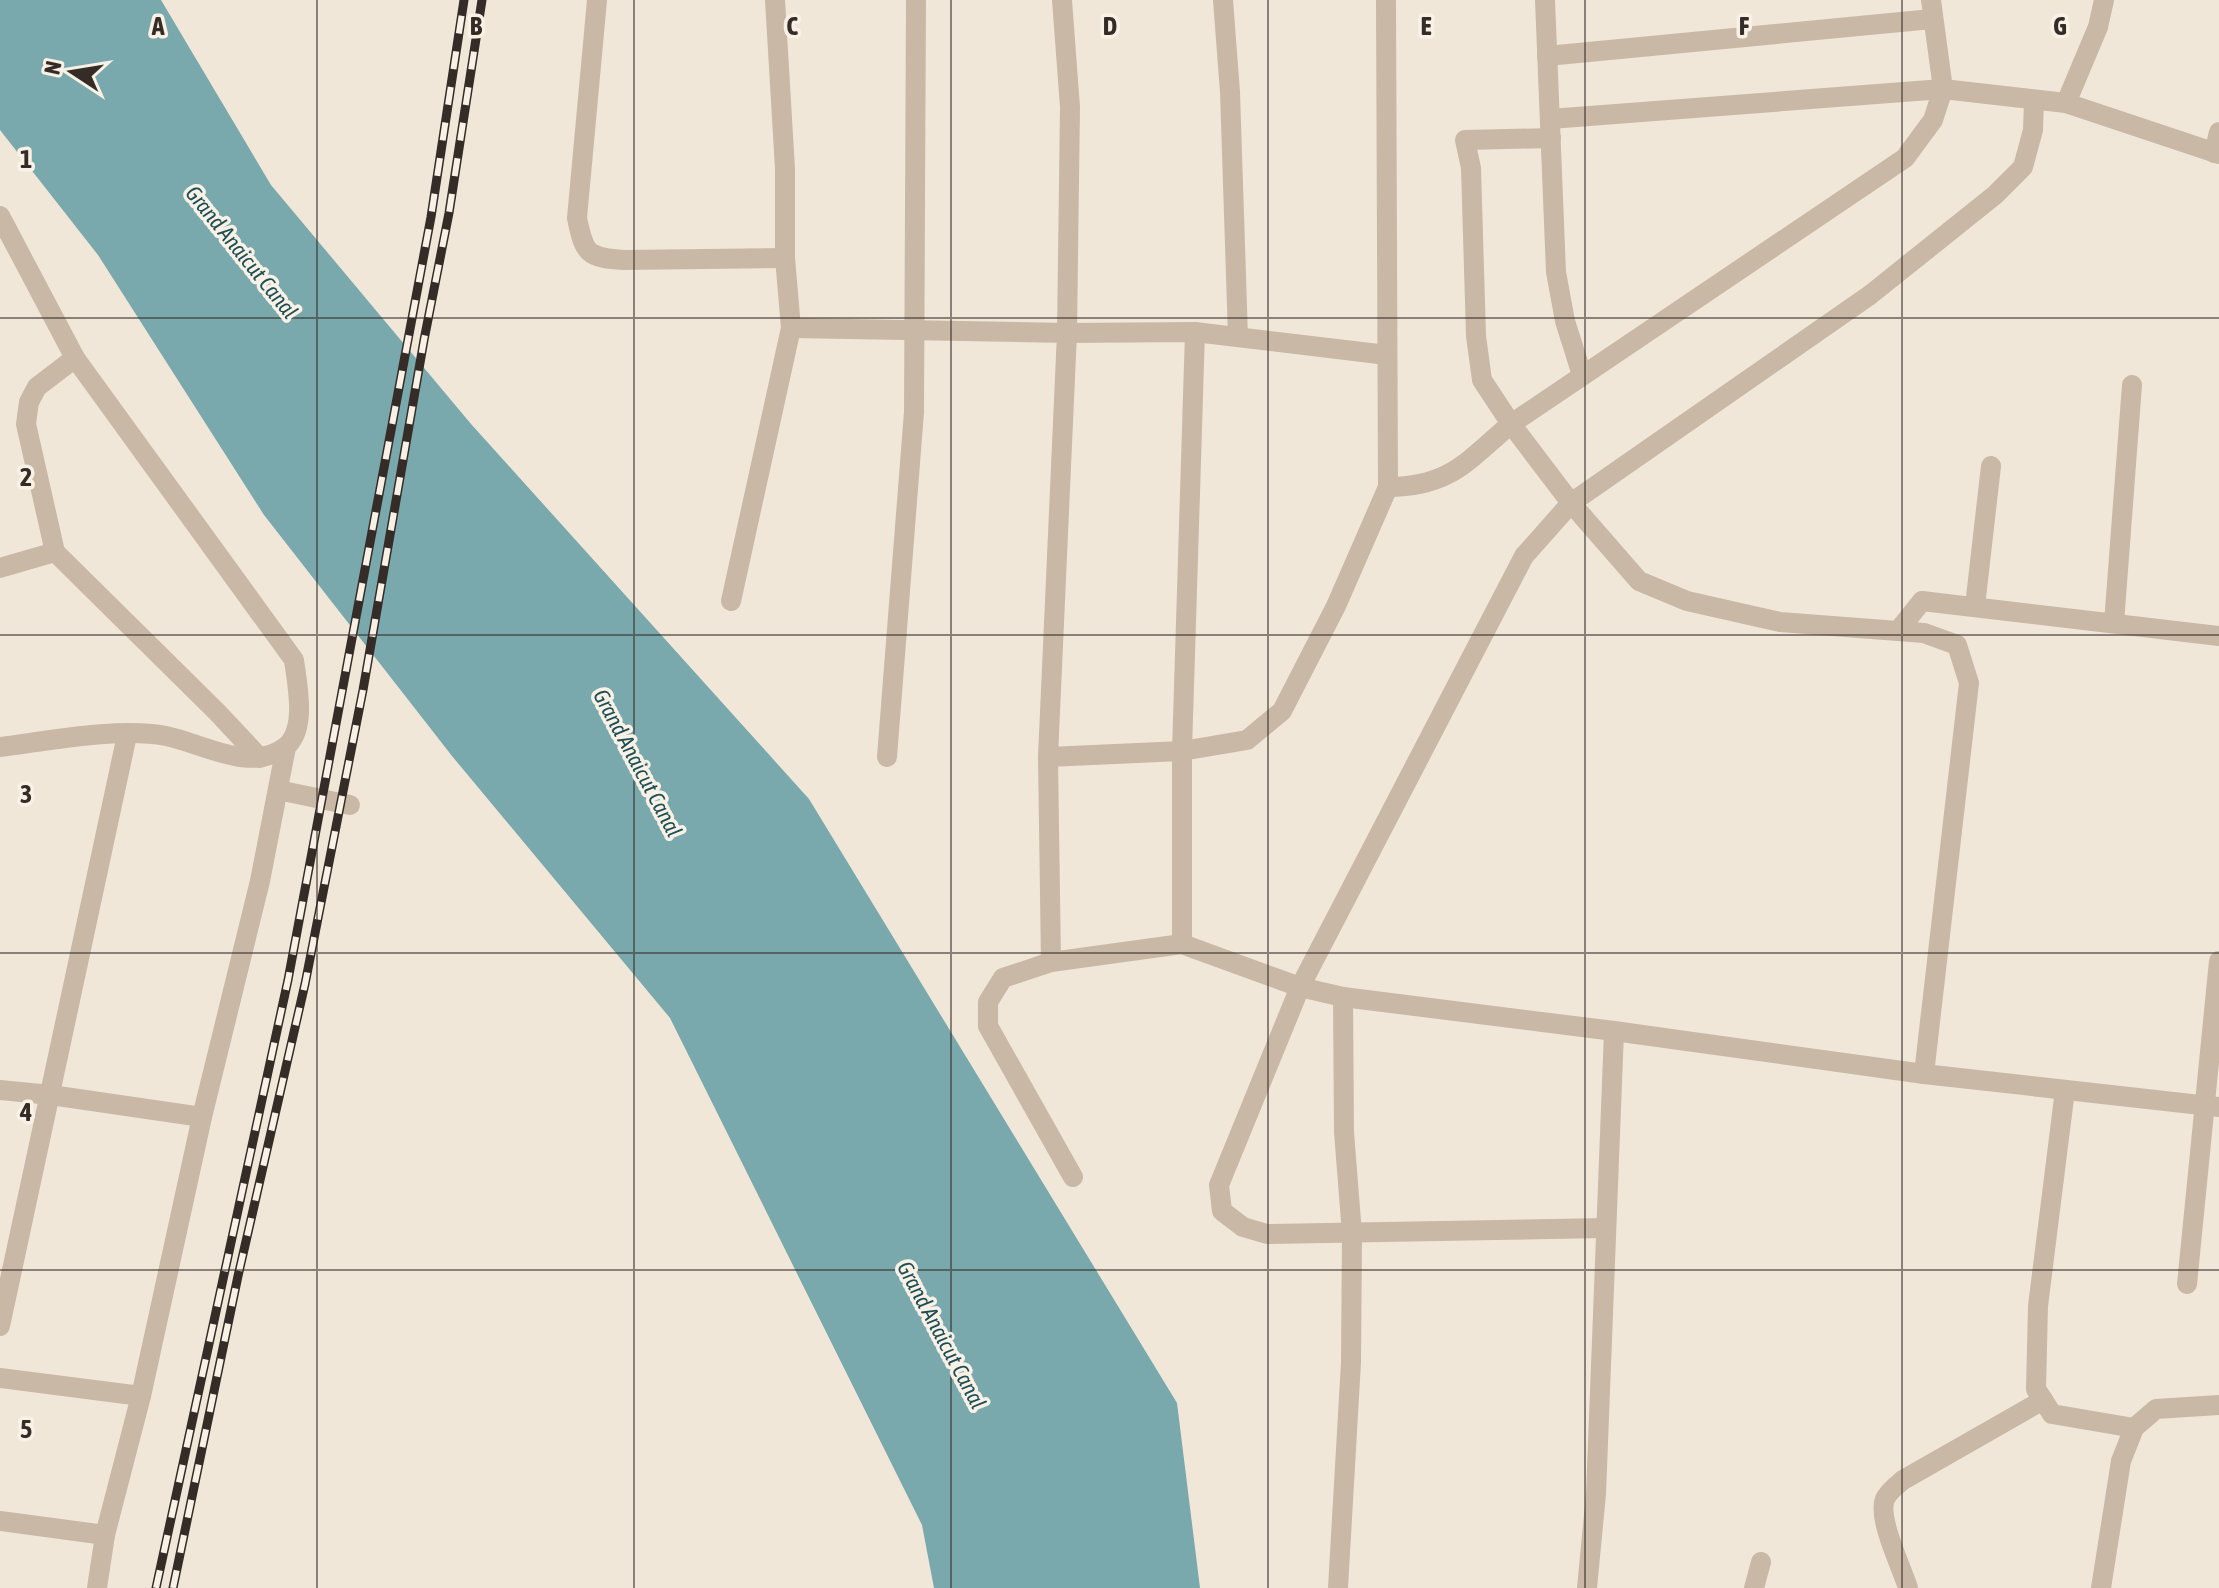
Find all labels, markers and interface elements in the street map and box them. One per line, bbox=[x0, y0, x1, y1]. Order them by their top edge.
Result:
text: A bbox=[151, 11, 165, 41]
text: B bbox=[470, 11, 483, 41]
text: C bbox=[786, 11, 798, 41]
text: D bbox=[1103, 11, 1117, 41]
text: E bbox=[1420, 11, 1432, 41]
text: F bbox=[1739, 11, 1750, 41]
text: G bbox=[2053, 11, 2067, 41]
north arrow bbox=[32, 32, 112, 112]
text: N bbox=[38, 59, 67, 77]
text: 1 bbox=[20, 144, 32, 174]
water label: Grand Anaicut Canal bbox=[180, 180, 304, 324]
text: 2 bbox=[20, 462, 32, 492]
water label: Grand Anaicut Canal bbox=[588, 685, 688, 841]
text: 3 bbox=[20, 779, 32, 809]
text: 4 bbox=[19, 1097, 32, 1127]
water label: Grand Anaicut Canal bbox=[892, 1257, 992, 1413]
text: 5 bbox=[20, 1414, 32, 1444]

